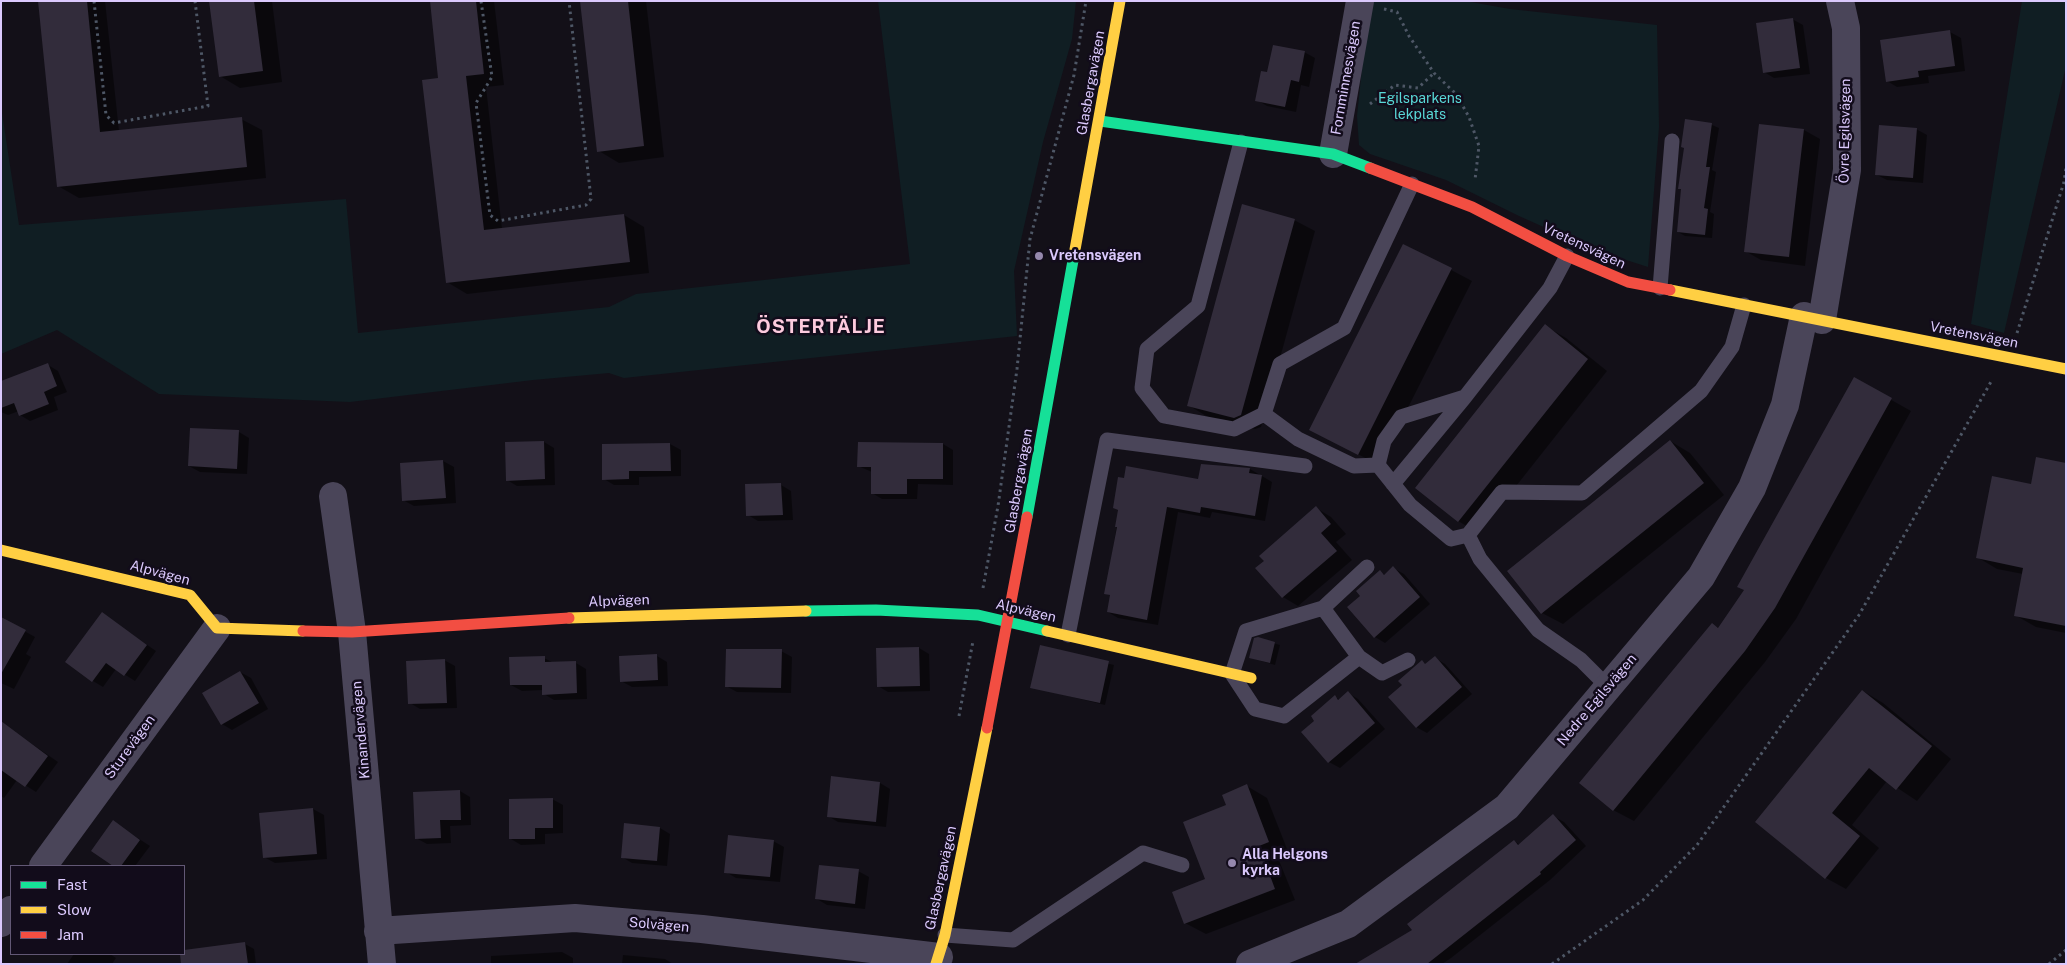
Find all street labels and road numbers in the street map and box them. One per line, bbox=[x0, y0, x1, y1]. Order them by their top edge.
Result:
street label: Fornminnesvägen bbox=[1328, 20, 1364, 136]
street label: Glasbergavägen bbox=[1074, 29, 1108, 137]
street label: Övre Egilsvägen bbox=[1836, 78, 1854, 184]
street label: Vretensvägen bbox=[1540, 219, 1628, 273]
street label: Vretensvägen bbox=[1928, 318, 2020, 352]
street label: Glasbergavägen bbox=[1002, 427, 1036, 535]
street label: Alpvägen bbox=[128, 557, 192, 589]
street label: Alpvägen bbox=[588, 592, 650, 610]
street label: Alpvägen bbox=[994, 596, 1058, 626]
street label: Nedre Egilsvägen bbox=[1554, 651, 1640, 749]
street label: Kinandervägen bbox=[348, 680, 374, 780]
street label: Sturevägen bbox=[101, 712, 159, 782]
street label: Glasbergavägen bbox=[922, 824, 960, 932]
street label: Solvägen bbox=[628, 914, 690, 936]

